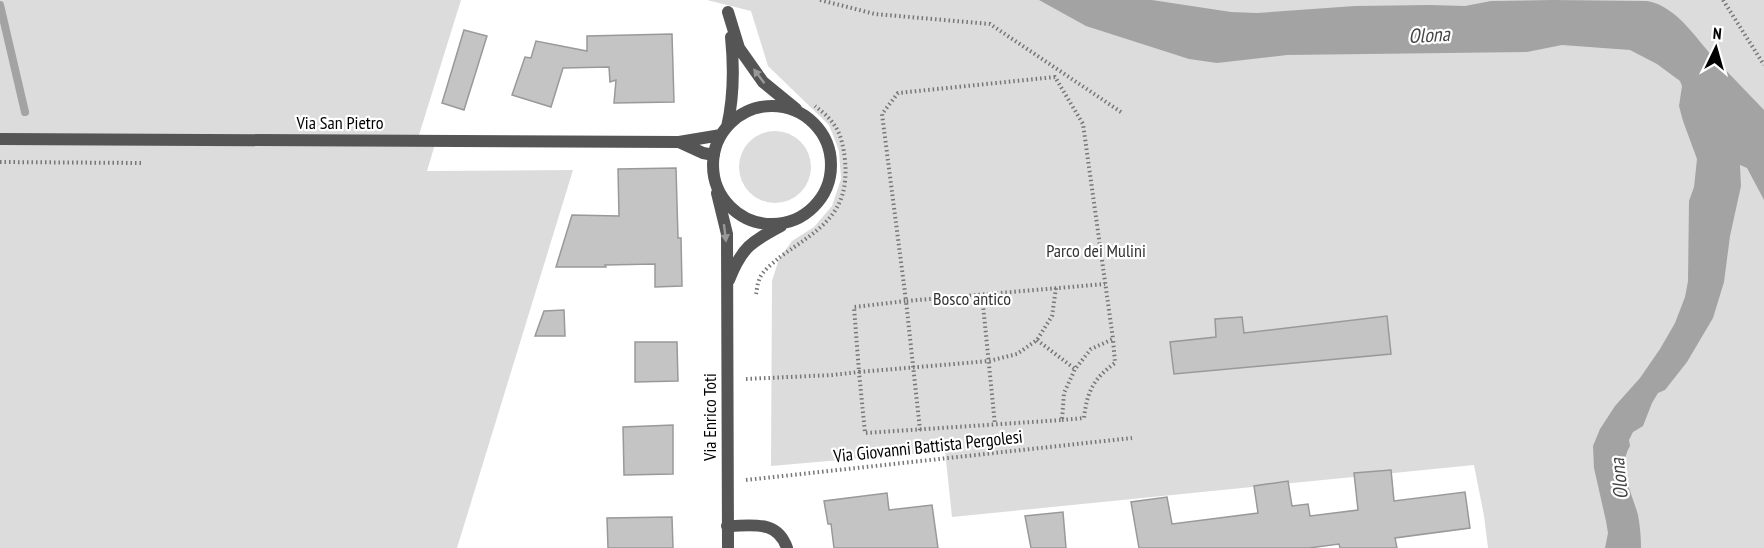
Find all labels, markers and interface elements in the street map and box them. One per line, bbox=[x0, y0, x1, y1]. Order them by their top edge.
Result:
north arrow bbox=[1686, 18, 1746, 78]
water label: Olona bbox=[1408, 21, 1451, 49]
text: N bbox=[1712, 23, 1722, 43]
one-way arrow bbox=[753, 68, 766, 84]
street label: Via San Pietro bbox=[296, 111, 384, 134]
one-way arrow bbox=[721, 223, 730, 242]
park label: Parco dei Mulini bbox=[1046, 239, 1146, 262]
park label: Bosco antico bbox=[933, 287, 1011, 310]
street label: Via Enrico Toti bbox=[698, 373, 721, 462]
street label: Via Giovanni Battista Pergolesi bbox=[831, 425, 1024, 467]
water label: Olona bbox=[1604, 456, 1634, 501]

